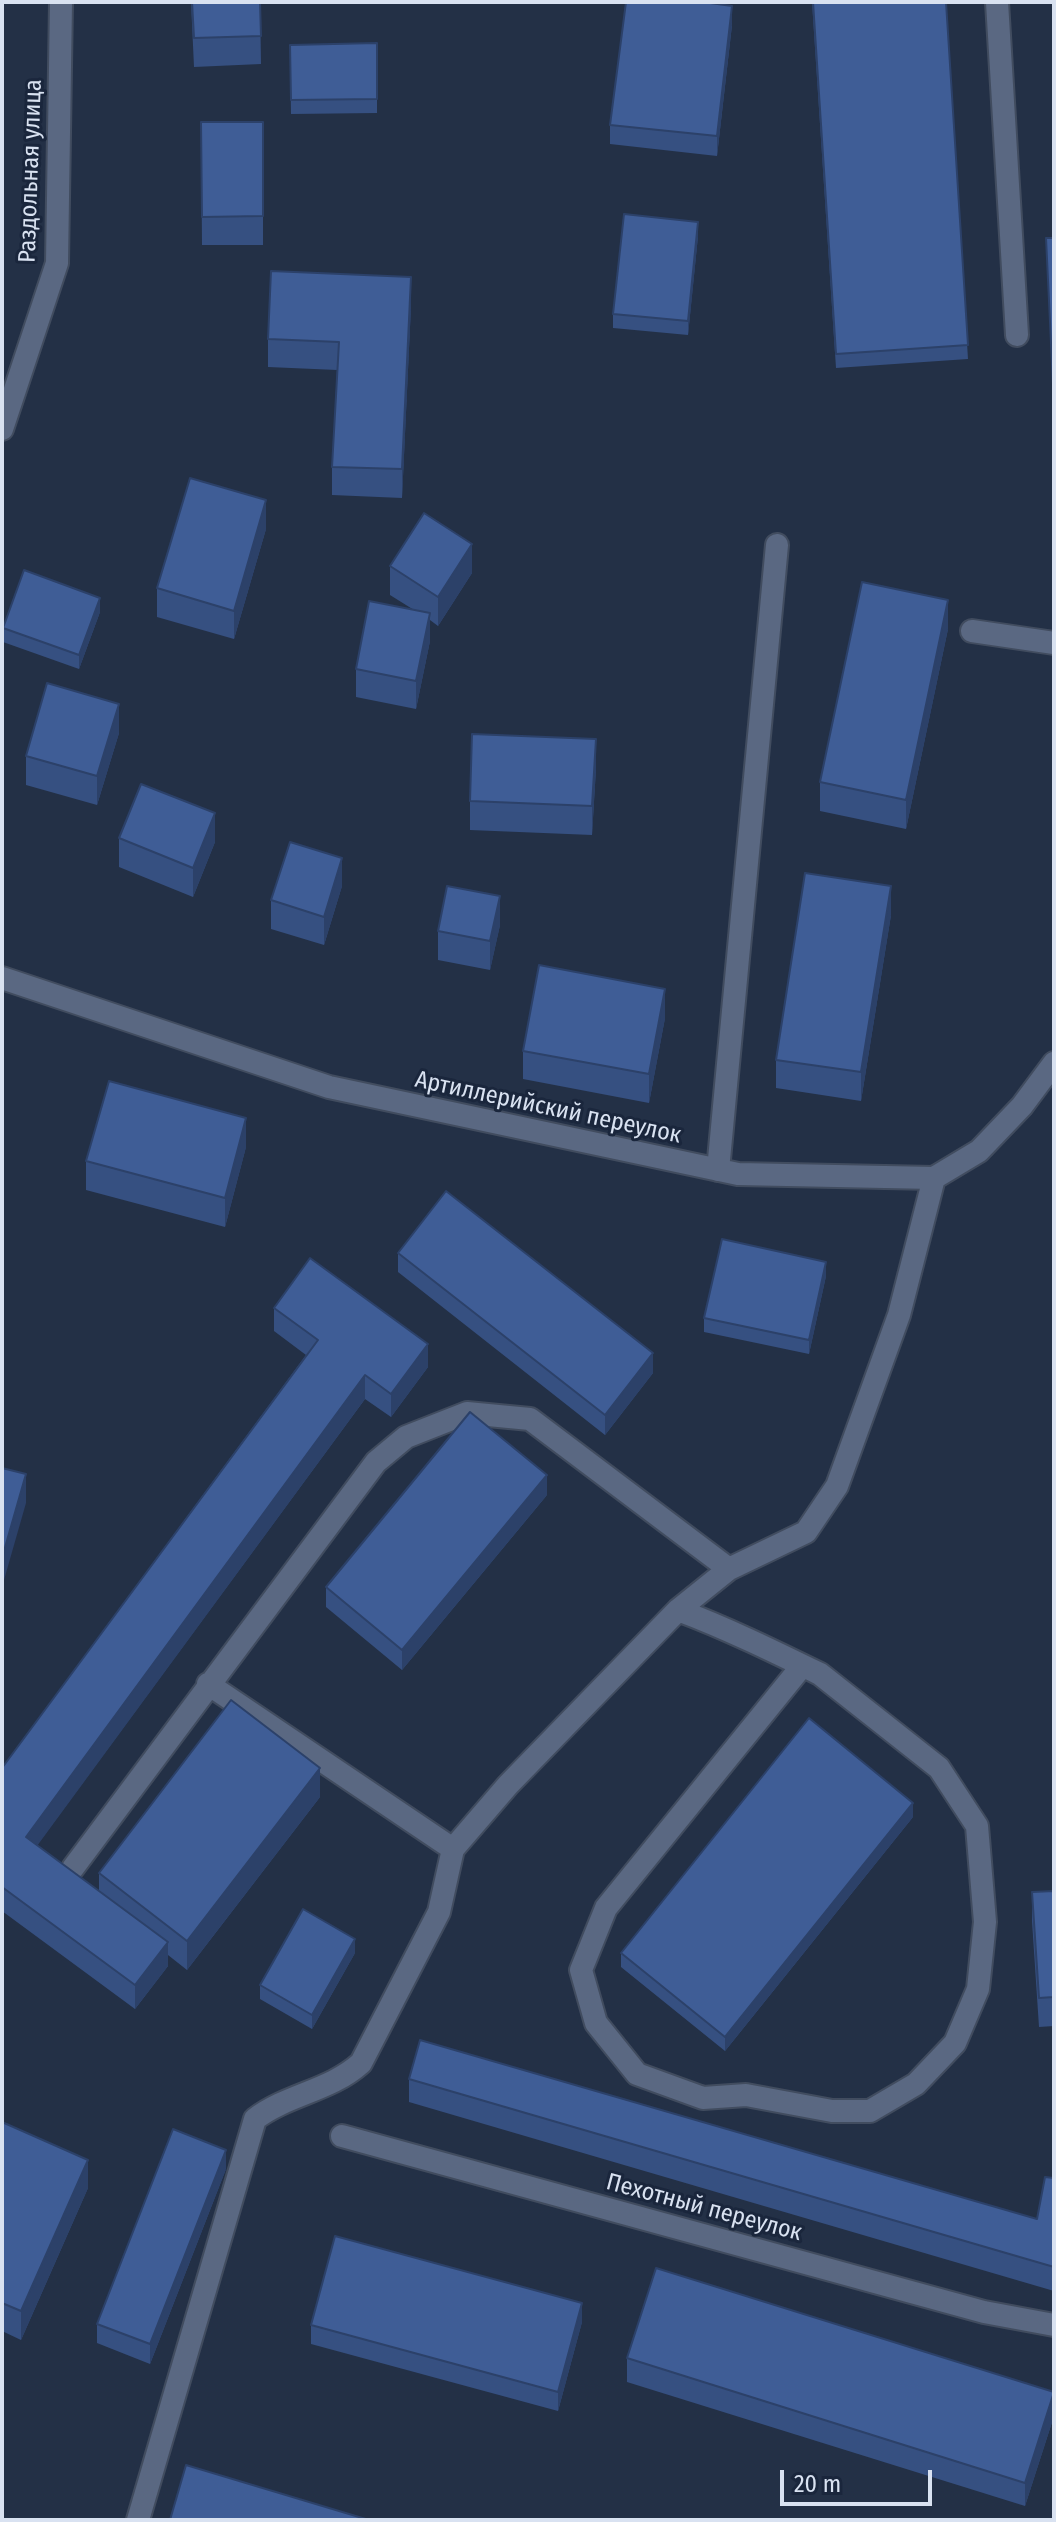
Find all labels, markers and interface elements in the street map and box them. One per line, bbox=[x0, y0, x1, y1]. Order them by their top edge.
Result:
street label: Раздольная улица bbox=[13, 79, 49, 263]
street label: Артиллерийский переулок bbox=[412, 1066, 684, 1150]
street label: Пехотный переулок bbox=[603, 2168, 805, 2248]
scale bar bbox=[784, 2454, 936, 2504]
text: 20 m bbox=[794, 2470, 841, 2498]

